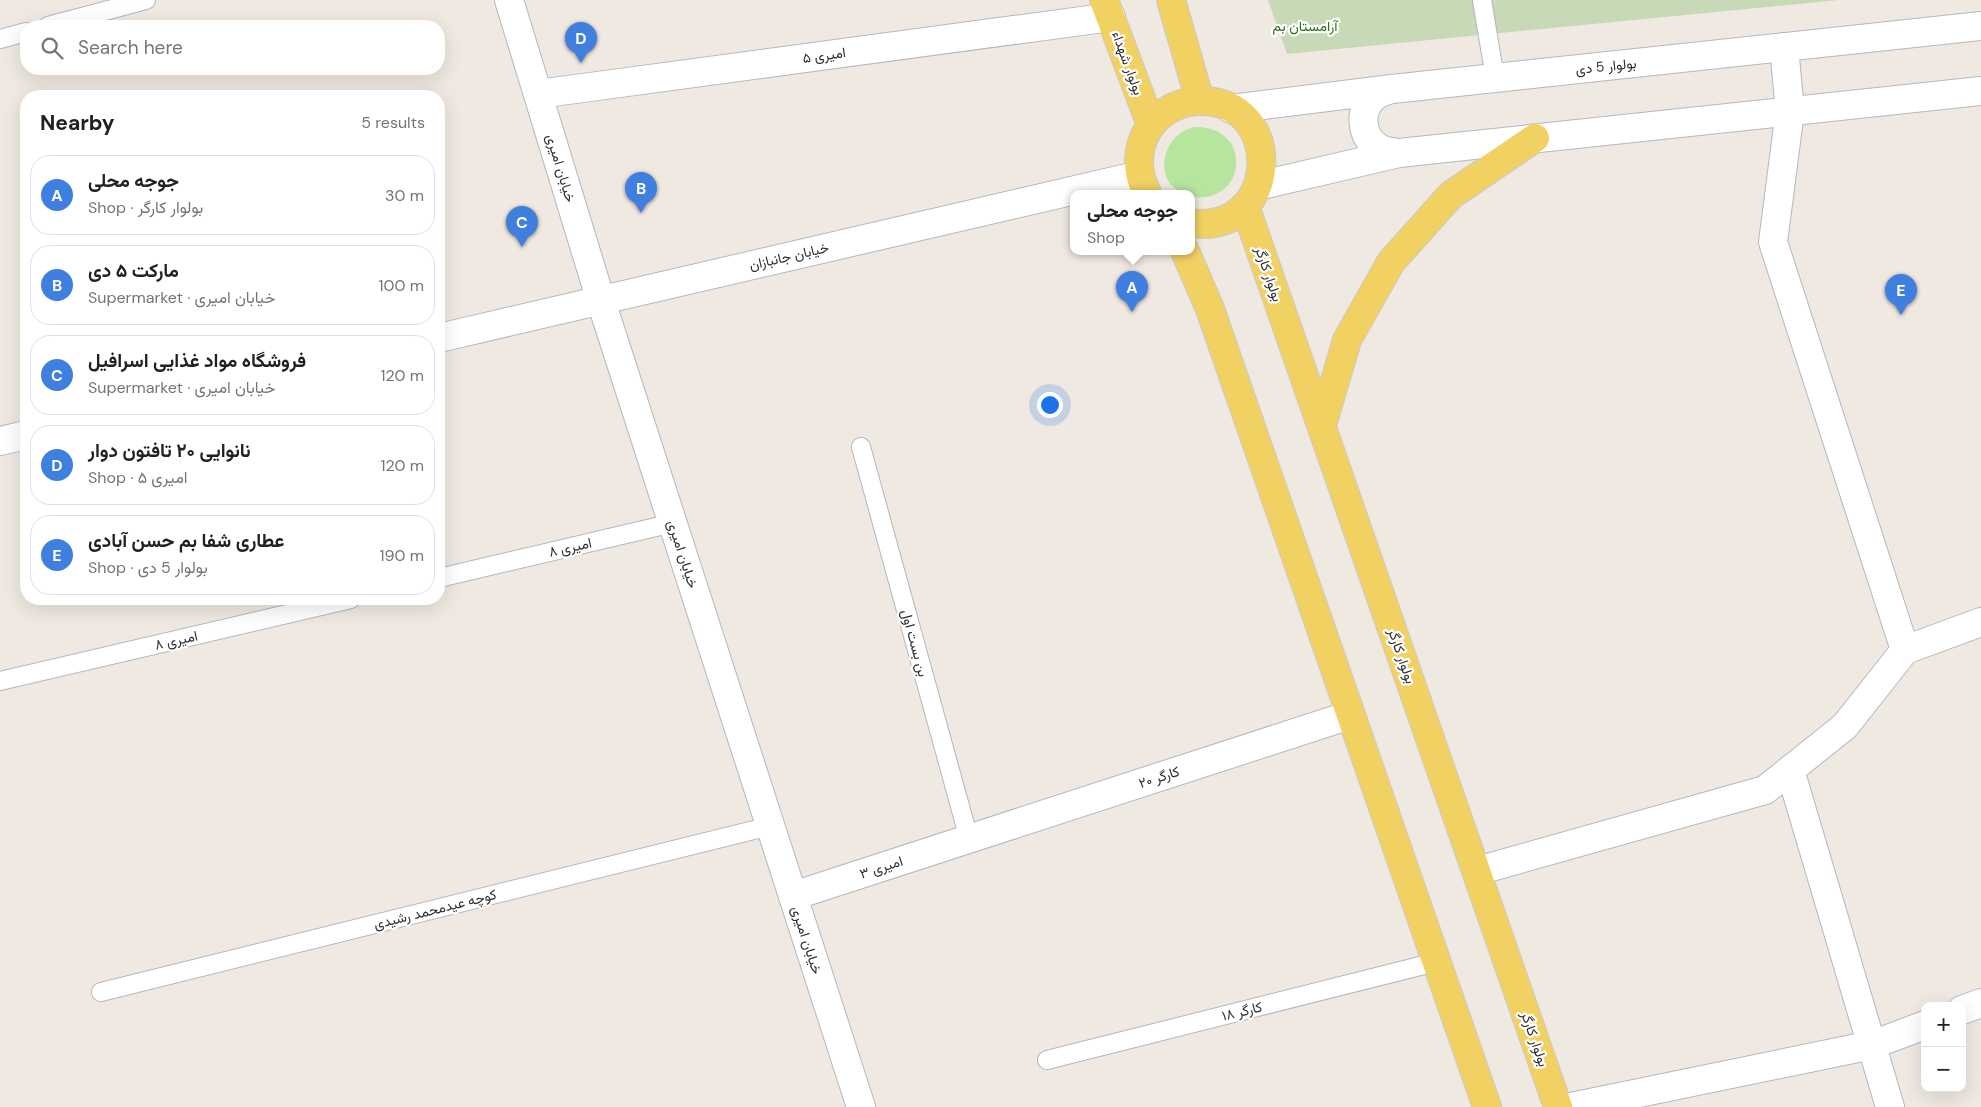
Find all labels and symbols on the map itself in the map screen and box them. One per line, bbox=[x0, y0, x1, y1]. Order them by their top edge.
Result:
park label: آرامستان بم bbox=[1273, 17, 1339, 35]
pin: D bbox=[565, 22, 597, 63]
street label: بولوار شهداء bbox=[1108, 29, 1148, 97]
street label: امیری ۵ bbox=[801, 43, 847, 67]
street label: بولوار 5 دی bbox=[1575, 54, 1637, 78]
street label: خیابان امیری bbox=[542, 132, 580, 204]
pin: B bbox=[625, 172, 657, 213]
pin: C bbox=[506, 206, 538, 247]
street label: خیابان جانبازان bbox=[747, 238, 831, 274]
street label: بولوار کارگر bbox=[1251, 243, 1287, 304]
pin: A bbox=[1116, 271, 1148, 312]
pin: E bbox=[1885, 274, 1917, 315]
your location bbox=[1037, 392, 1063, 418]
street label: خیابان امیری bbox=[664, 518, 702, 590]
street label: امیری ۸ bbox=[547, 533, 593, 561]
street label: بن بست اول bbox=[896, 607, 933, 679]
street label: بولوار کارگر bbox=[1384, 625, 1420, 686]
street label: امیری ۸ bbox=[153, 626, 199, 654]
street label: کارگر ۲۰ bbox=[1136, 762, 1182, 792]
street label: امیری ۳ bbox=[857, 852, 905, 882]
street label: کوچه عیدمحمد رشیدی bbox=[372, 885, 499, 934]
street label: خیابان امیری bbox=[788, 904, 826, 976]
street label: کارگر ۱۸ bbox=[1220, 997, 1264, 1025]
street label: بولوار کارگر bbox=[1517, 1008, 1553, 1069]

